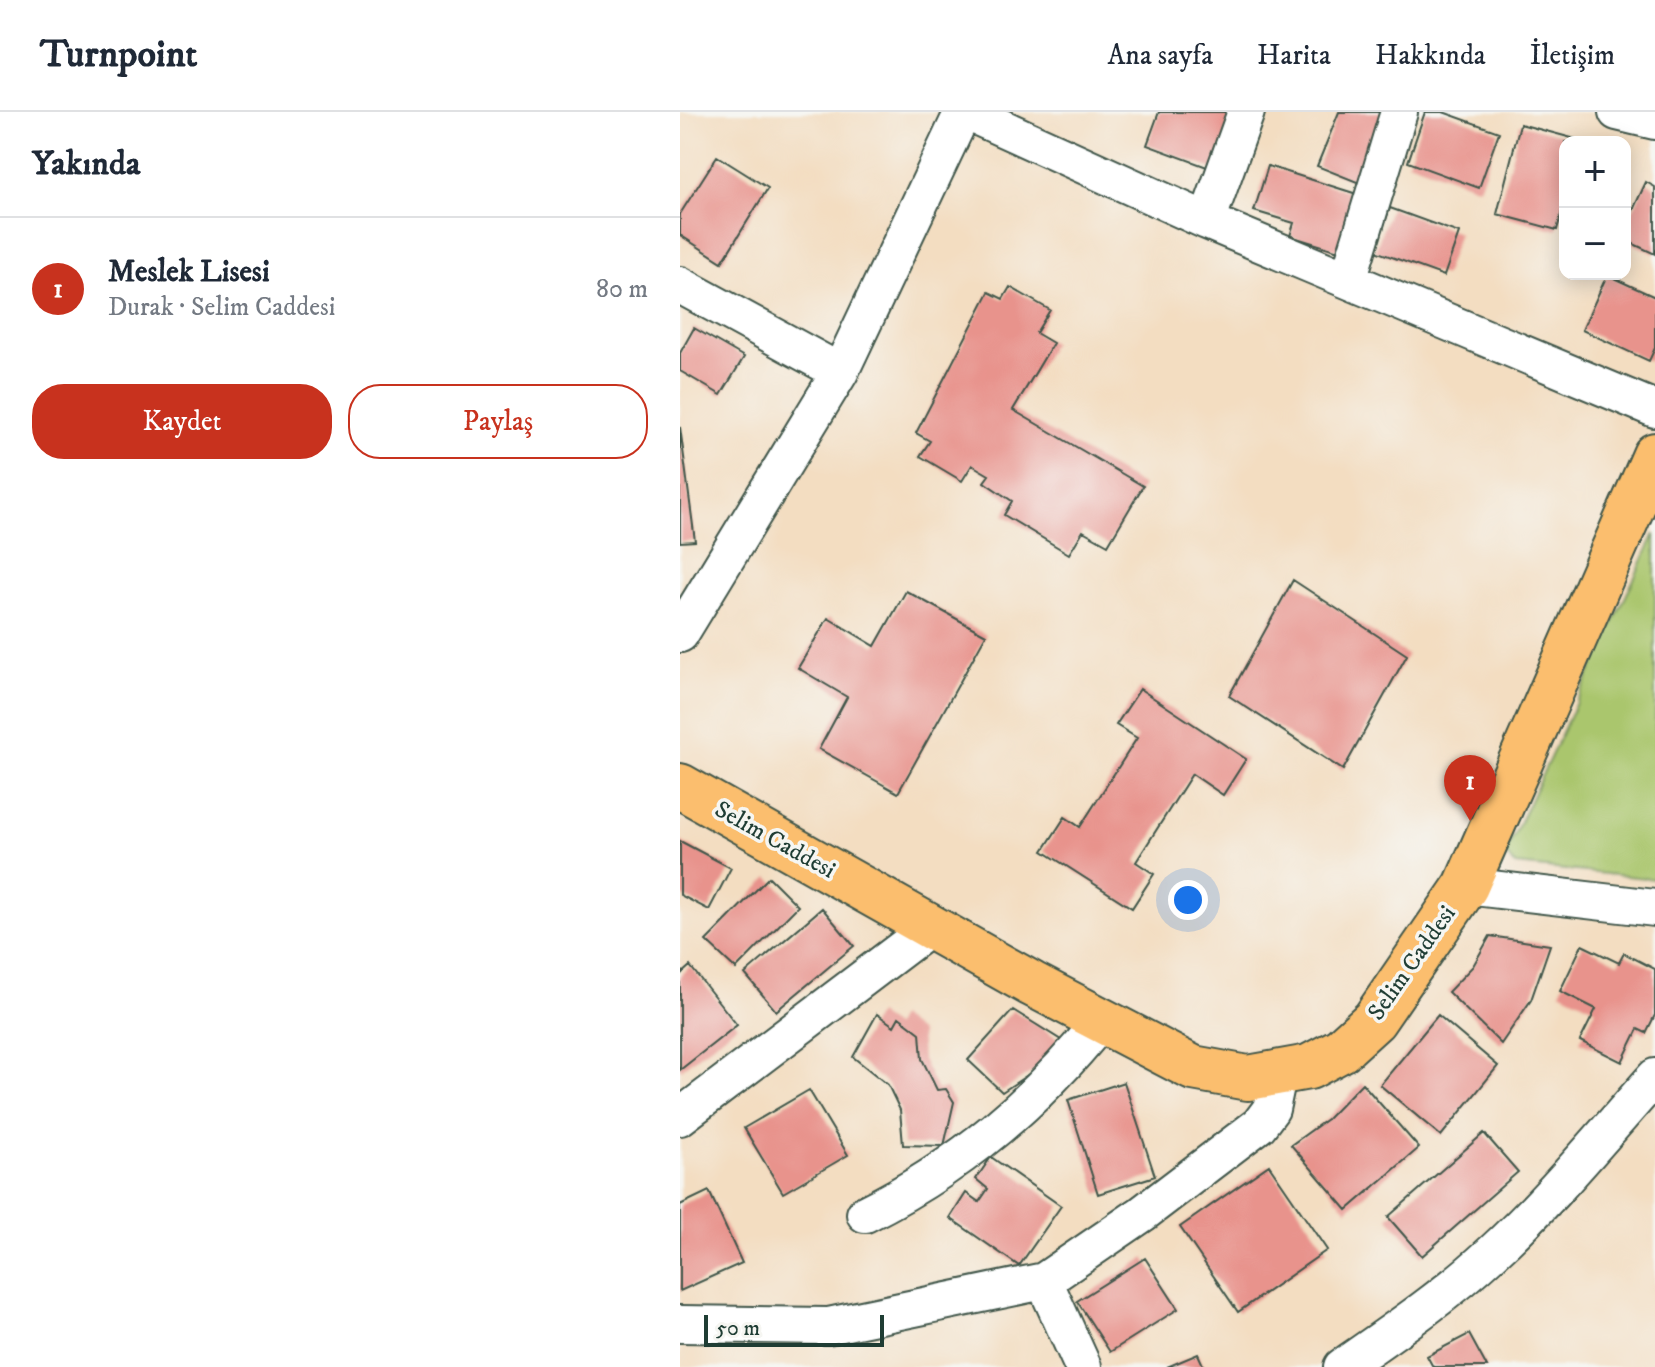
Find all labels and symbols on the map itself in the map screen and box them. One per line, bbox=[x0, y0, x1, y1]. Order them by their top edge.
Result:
pin: 1 bbox=[1444, 755, 1496, 821]
street label: Selim Caddesi bbox=[709, 795, 841, 885]
your location bbox=[1168, 880, 1208, 920]
street label: Selim Caddesi bbox=[1361, 900, 1463, 1026]
scale bar bbox=[704, 1311, 884, 1347]

